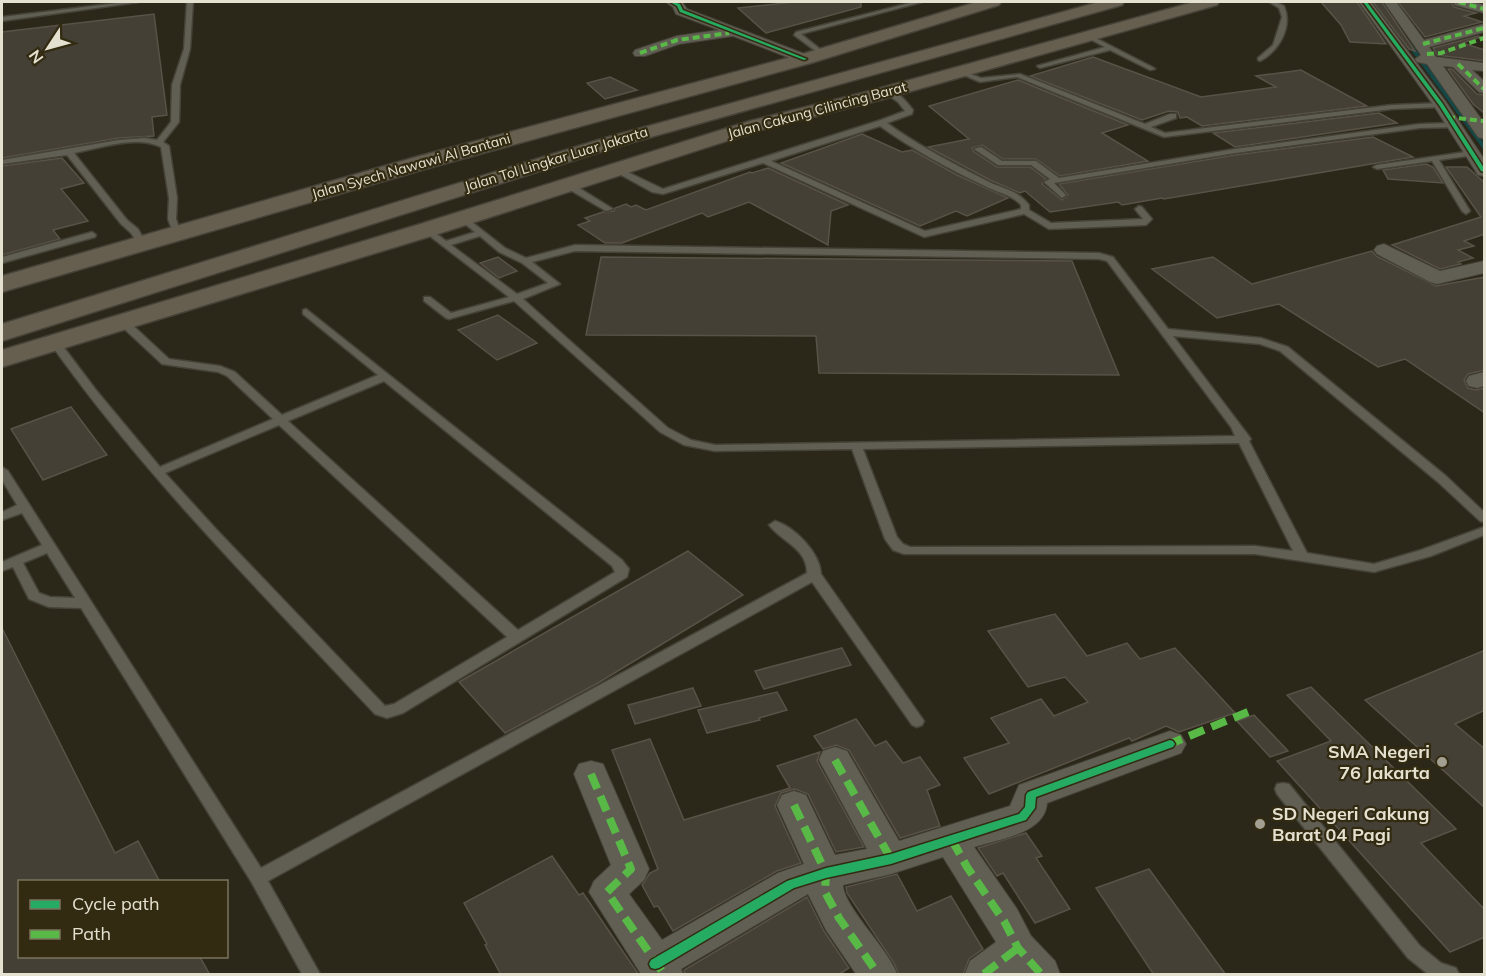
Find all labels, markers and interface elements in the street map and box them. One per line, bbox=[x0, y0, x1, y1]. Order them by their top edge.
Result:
north arrow bbox=[18, 18, 78, 78]
text: N bbox=[24, 46, 48, 68]
street label: Jalan Cakung Cilincing Barat bbox=[726, 77, 909, 143]
street label: Jalan Tol Lingkar Luar Jakarta bbox=[462, 122, 650, 196]
street label: Jalan Syech Nawawi Al Bantani bbox=[310, 129, 512, 203]
place label: SMA Negeri 76 Jakarta bbox=[1328, 740, 1430, 784]
marker: SMA Negeri 76 Jakarta bbox=[1435, 755, 1449, 769]
place label: SD Negeri Cakung Barat 04 Pagi bbox=[1272, 802, 1429, 846]
marker: SD Negeri Cakung Barat 04 Pagi bbox=[1253, 817, 1267, 831]
legend bbox=[18, 880, 228, 958]
text: Cycle path bbox=[72, 892, 159, 915]
text: Path bbox=[72, 922, 111, 945]

